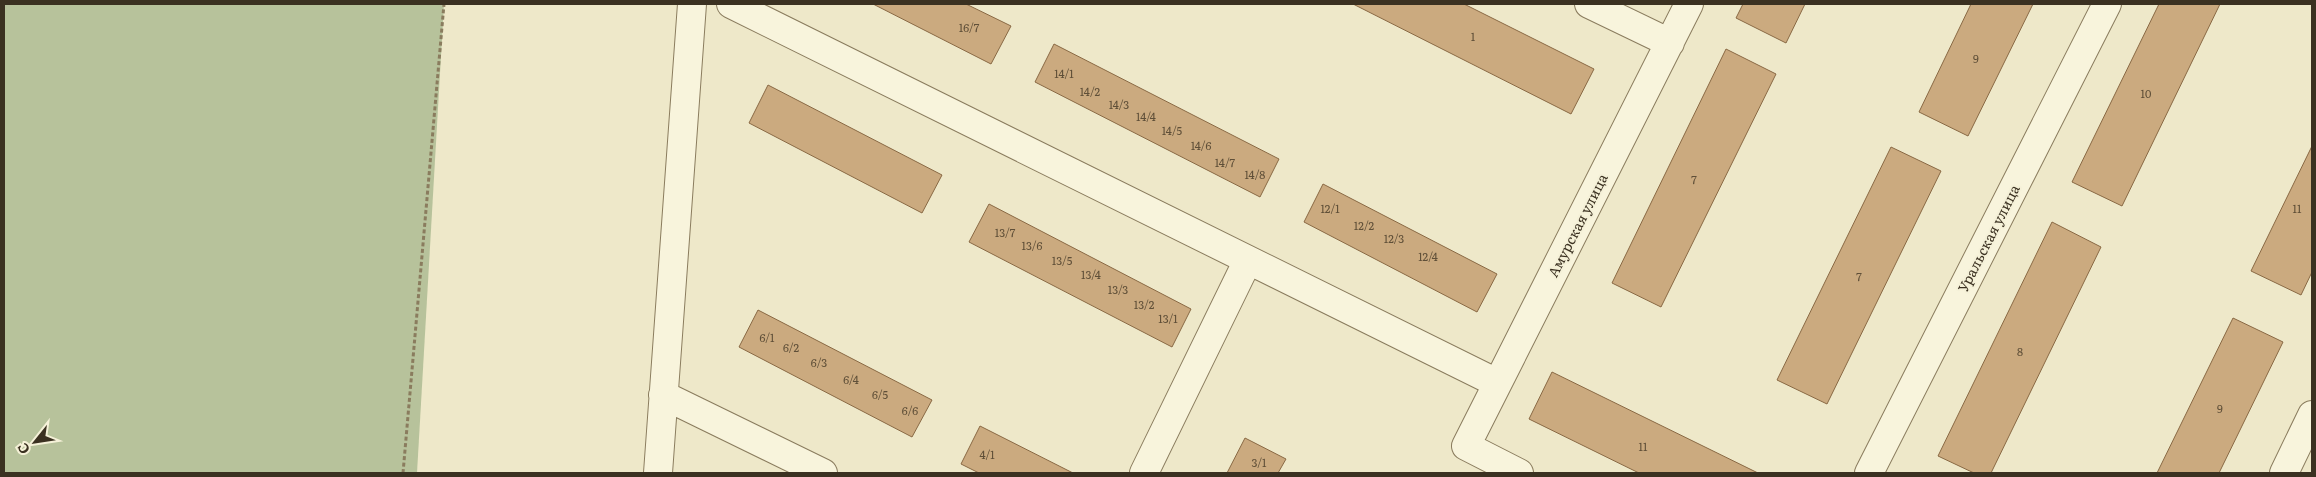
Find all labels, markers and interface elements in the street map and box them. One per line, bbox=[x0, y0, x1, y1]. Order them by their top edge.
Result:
house number: 16/7 bbox=[959, 19, 980, 35]
house number: 1 bbox=[1471, 28, 1476, 44]
house number: 9 bbox=[1973, 50, 1979, 66]
house number: 14/1 bbox=[1054, 65, 1074, 81]
house number: 14/2 bbox=[1080, 83, 1101, 99]
house number: 10 bbox=[2141, 85, 2151, 101]
house number: 14/3 bbox=[1109, 96, 1129, 112]
house number: 14/4 bbox=[1136, 108, 1156, 124]
house number: 14/5 bbox=[1162, 122, 1183, 138]
house number: 14/6 bbox=[1191, 137, 1211, 153]
house number: 14/7 bbox=[1215, 154, 1236, 170]
house number: 14/8 bbox=[1245, 166, 1265, 182]
street label: Амурская улица bbox=[1542, 169, 1612, 280]
house number: 7 bbox=[1691, 171, 1697, 187]
street label: Уральская улица bbox=[1952, 180, 2024, 295]
house number: 12/1 bbox=[1320, 200, 1340, 216]
house number: 11 bbox=[2293, 200, 2302, 216]
house number: 12/2 bbox=[1354, 217, 1375, 233]
house number: 13/7 bbox=[995, 224, 1016, 240]
house number: 12/3 bbox=[1384, 230, 1404, 246]
house number: 13/6 bbox=[1022, 237, 1043, 253]
house number: 12/4 bbox=[1418, 248, 1438, 264]
house number: 13/5 bbox=[1052, 252, 1073, 268]
house number: 13/4 bbox=[1081, 266, 1101, 282]
house number: 7 bbox=[1856, 268, 1862, 284]
house number: 13/3 bbox=[1108, 281, 1128, 297]
house number: 13/2 bbox=[1134, 296, 1155, 312]
house number: 13/1 bbox=[1158, 310, 1178, 326]
house number: 6/1 bbox=[759, 329, 775, 345]
house number: 6/2 bbox=[783, 339, 800, 355]
house number: 8 bbox=[2017, 343, 2023, 359]
house number: 6/3 bbox=[811, 354, 827, 370]
house number: 6/4 bbox=[843, 371, 859, 387]
house number: 6/5 bbox=[872, 386, 889, 402]
house number: 9 bbox=[2217, 400, 2223, 416]
house number: 6/6 bbox=[902, 402, 918, 418]
north arrow bbox=[10, 417, 60, 467]
house number: 11 bbox=[1639, 438, 1648, 454]
text: С bbox=[12, 440, 34, 458]
house number: 4/1 bbox=[979, 446, 995, 462]
house number: 3/1 bbox=[1252, 454, 1267, 470]

